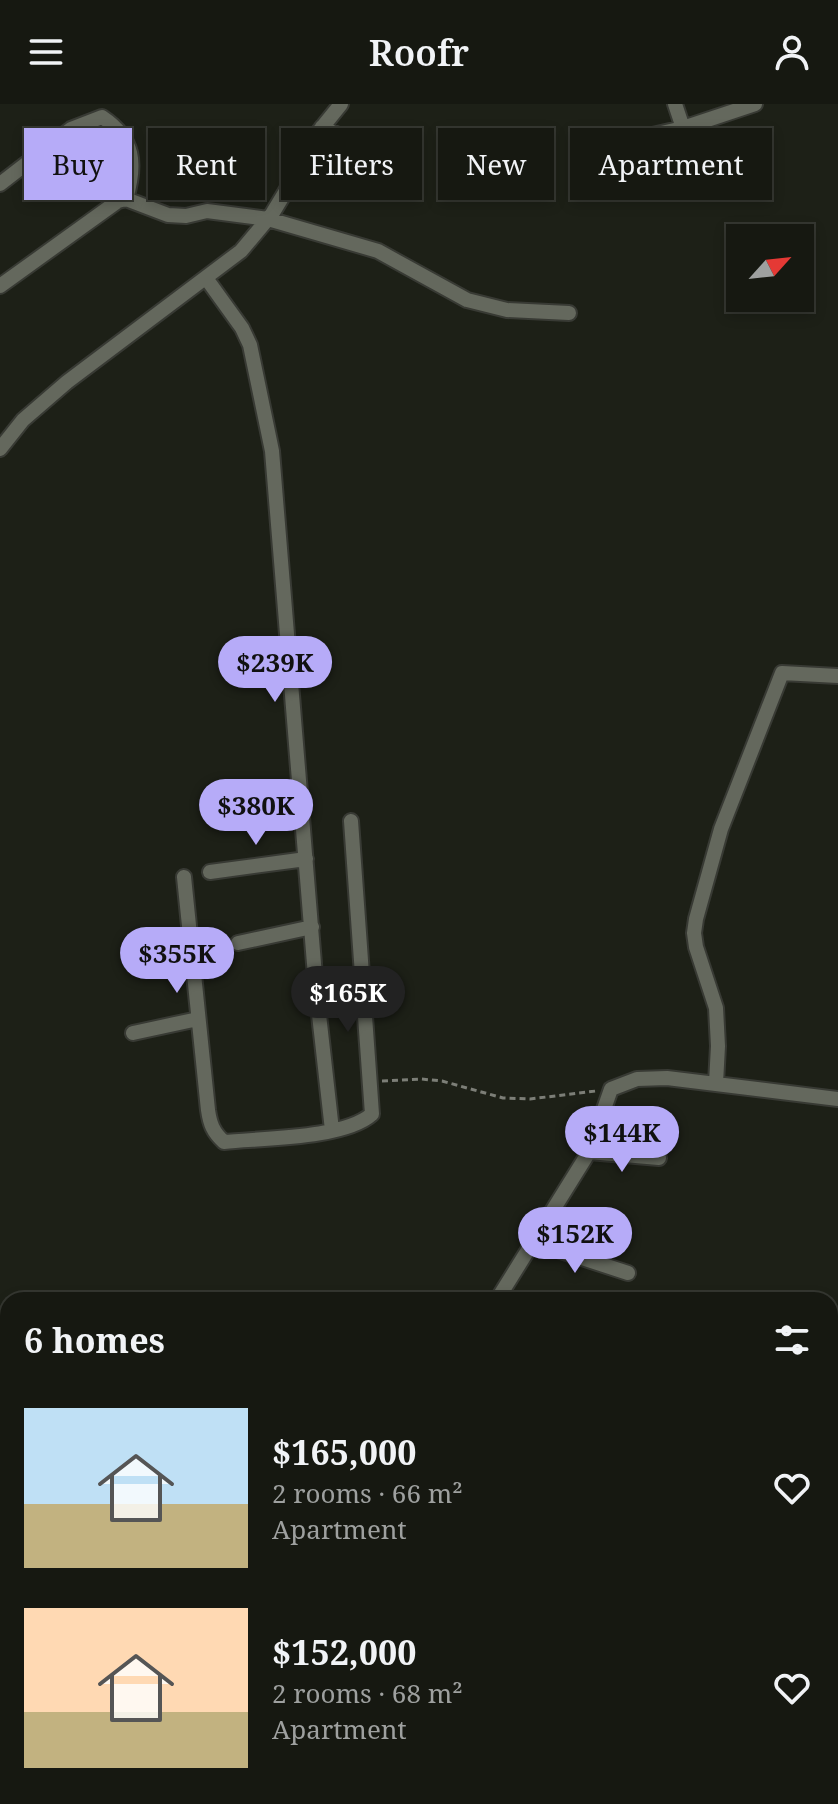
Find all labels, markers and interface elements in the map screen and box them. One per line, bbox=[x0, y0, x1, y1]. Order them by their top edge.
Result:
text: Roofr bbox=[369, 28, 469, 77]
icon: menu bbox=[24, 30, 68, 74]
icon: person bbox=[770, 30, 814, 74]
chip: Buy bbox=[24, 128, 132, 200]
chip: Rent bbox=[148, 128, 265, 200]
chip: Filters bbox=[281, 128, 422, 200]
chip: New bbox=[438, 128, 554, 200]
chip: Apartment bbox=[570, 128, 772, 200]
north arrow bbox=[726, 224, 814, 312]
map controls bbox=[726, 224, 814, 312]
pin: $239K bbox=[219, 636, 331, 704]
text: $239K bbox=[236, 644, 314, 680]
pin: $380K bbox=[200, 779, 312, 847]
text: $380K bbox=[217, 787, 295, 823]
pin: $355K bbox=[121, 927, 233, 995]
text: $355K bbox=[138, 935, 216, 971]
pin: $165K bbox=[292, 966, 404, 1034]
text: $165K bbox=[309, 974, 387, 1010]
pin: $144K bbox=[566, 1106, 678, 1174]
text: $144K bbox=[583, 1114, 661, 1150]
pin: $152K bbox=[519, 1207, 631, 1275]
text: $152K bbox=[536, 1215, 614, 1251]
text: 6 homes bbox=[24, 1317, 165, 1363]
icon: filters bbox=[770, 1318, 814, 1362]
text: $165,000 bbox=[272, 1429, 416, 1475]
icon: home bbox=[88, 1440, 184, 1536]
icon: heart bbox=[770, 1466, 814, 1510]
text: 2 rooms · 66 m² bbox=[272, 1475, 463, 1511]
text: Apartment bbox=[272, 1511, 407, 1547]
text: $152,000 bbox=[272, 1629, 416, 1675]
icon: home bbox=[88, 1640, 184, 1736]
icon: heart bbox=[770, 1666, 814, 1710]
text: 2 rooms · 68 m² bbox=[272, 1675, 463, 1711]
text: Apartment bbox=[272, 1711, 407, 1747]

